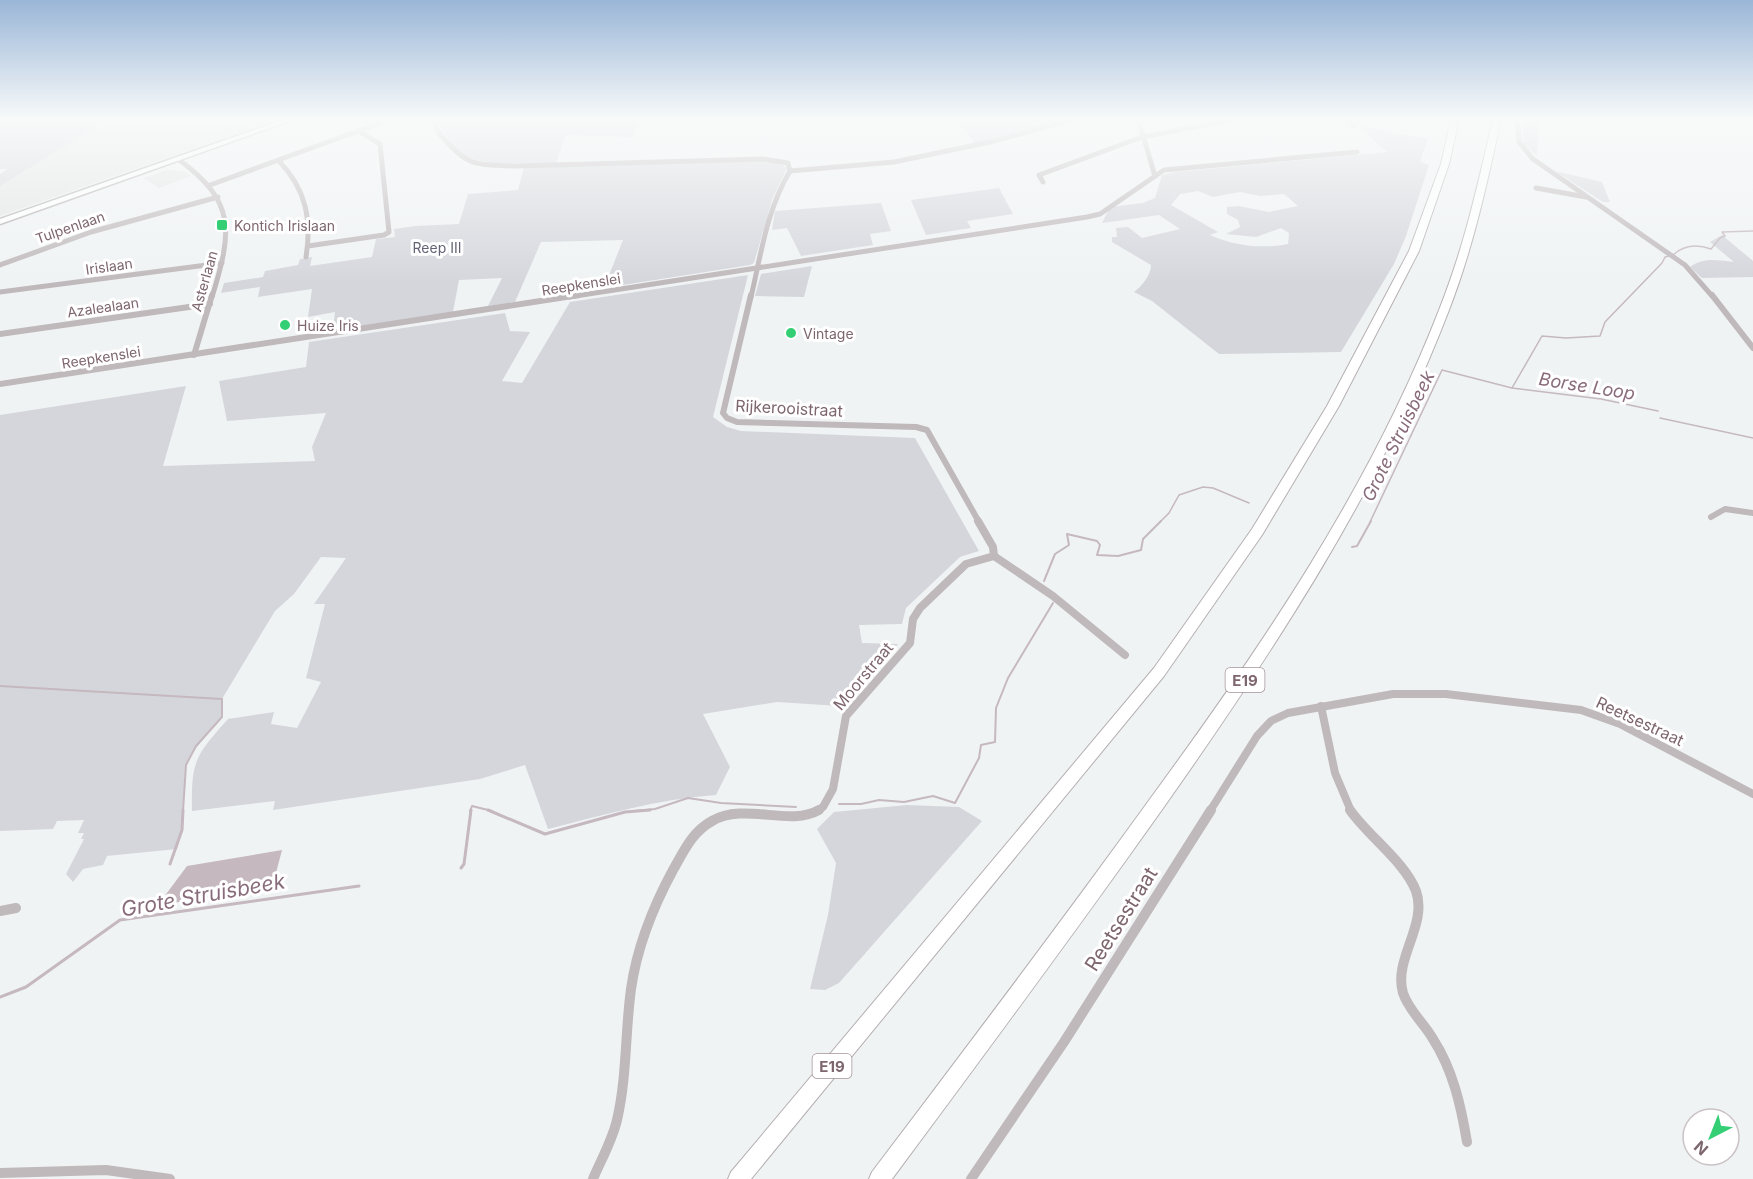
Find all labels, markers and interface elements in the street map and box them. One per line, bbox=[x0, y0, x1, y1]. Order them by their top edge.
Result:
street label: Tulpenlaan bbox=[33, 207, 107, 247]
place label: Kontich Irislaan bbox=[234, 217, 335, 234]
marker: Kontich Irislaan bbox=[215, 218, 229, 232]
park label: Reep III bbox=[413, 239, 461, 256]
street label: Asterlaan bbox=[187, 249, 221, 313]
street label: Irislaan bbox=[84, 254, 134, 278]
street label: Reepkenslei bbox=[540, 269, 622, 299]
street label: Azalealaan bbox=[66, 294, 140, 320]
place label: Huize Iris bbox=[297, 317, 359, 334]
marker: Huize Iris bbox=[278, 318, 292, 332]
place label: Vintage bbox=[803, 325, 854, 342]
marker: Vintage bbox=[784, 326, 798, 340]
street label: Reepkenslei bbox=[60, 342, 142, 372]
water label: Grote Struisbeek bbox=[1357, 366, 1439, 505]
water label: Borse Loop bbox=[1537, 368, 1637, 404]
street label: Rijkerooistraat bbox=[735, 395, 843, 421]
street label: Moorstraat bbox=[829, 638, 897, 714]
road number: E19 bbox=[1226, 668, 1264, 692]
street label: Reetsestraat bbox=[1593, 692, 1687, 750]
street label: Reetsestraat bbox=[1080, 862, 1163, 975]
water label: Grote Struisbeek bbox=[119, 868, 287, 922]
road number: E19 bbox=[812, 1054, 852, 1078]
north arrow bbox=[1681, 1107, 1741, 1167]
text: N bbox=[1690, 1137, 1712, 1160]

